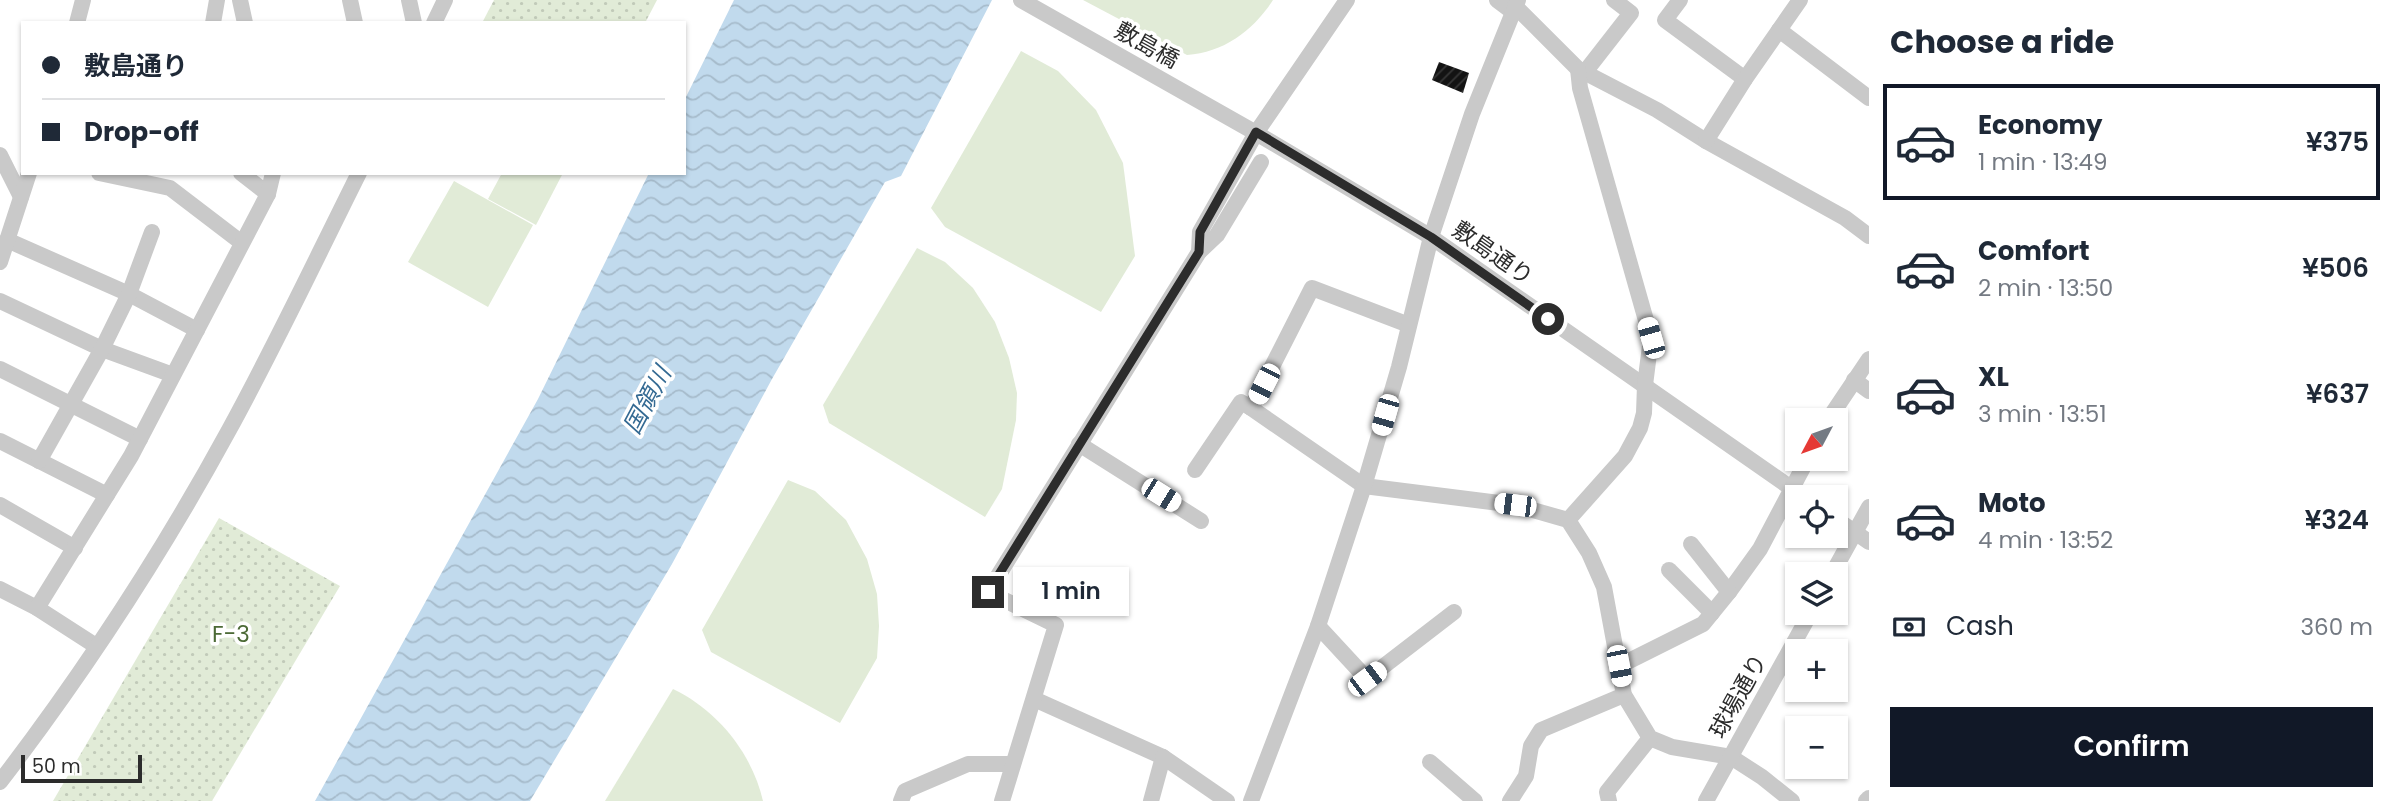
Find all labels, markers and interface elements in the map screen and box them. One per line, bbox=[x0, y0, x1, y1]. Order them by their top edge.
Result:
street label: 敷島橋 bbox=[1109, 14, 1185, 76]
text: Choose a ride bbox=[1890, 19, 2114, 64]
text: 敷島通り bbox=[84, 48, 188, 84]
text: Economy bbox=[1978, 107, 2102, 143]
icon: car bbox=[1894, 111, 1957, 174]
text: Drop-off bbox=[84, 114, 199, 150]
text: ¥375 bbox=[2306, 124, 2369, 160]
text: 1 min · 13:49 bbox=[1978, 146, 2108, 178]
street label: 敷島通り bbox=[1446, 214, 1540, 292]
text: Comfort bbox=[1978, 233, 2090, 269]
icon: car bbox=[1894, 237, 1957, 300]
text: ¥506 bbox=[2302, 250, 2369, 286]
text: 2 min · 13:50 bbox=[1978, 272, 2113, 304]
route start bbox=[1532, 303, 1564, 335]
car bbox=[1636, 315, 1667, 361]
water label: 国領川 bbox=[616, 358, 680, 440]
text: XL bbox=[1978, 359, 2009, 395]
car bbox=[1246, 361, 1283, 407]
icon: car bbox=[1894, 363, 1957, 426]
text: ¥637 bbox=[2306, 376, 2369, 412]
car bbox=[1370, 392, 1401, 438]
text: 3 min · 13:51 bbox=[1978, 398, 2107, 430]
north arrow bbox=[1785, 408, 1848, 471]
map controls bbox=[1785, 408, 1848, 779]
car bbox=[1138, 475, 1185, 515]
button: locate bbox=[1785, 485, 1848, 548]
text: Moto bbox=[1978, 485, 2046, 521]
icon: car bbox=[1894, 489, 1957, 552]
car bbox=[1493, 492, 1538, 518]
text: ¥324 bbox=[2305, 502, 2369, 538]
text: 4 min · 13:52 bbox=[1978, 524, 2113, 556]
button: layers bbox=[1785, 562, 1848, 625]
callout: 1 min bbox=[1012, 568, 1128, 616]
text: 1 min bbox=[1041, 575, 1101, 607]
route end bbox=[972, 576, 1004, 608]
icon: cash bbox=[1890, 608, 1928, 646]
text: Cash bbox=[1946, 608, 2014, 644]
text: 360 m bbox=[2301, 611, 2373, 643]
park label: F-3 bbox=[212, 618, 250, 650]
button: + bbox=[1785, 639, 1848, 702]
car bbox=[1605, 643, 1634, 689]
street label: 球場通り bbox=[1702, 648, 1774, 744]
car bbox=[1344, 658, 1391, 700]
button: Confirm bbox=[1890, 707, 2373, 787]
button: − bbox=[1785, 716, 1848, 779]
scale bar bbox=[21, 752, 142, 784]
text: 50 m bbox=[32, 753, 81, 780]

